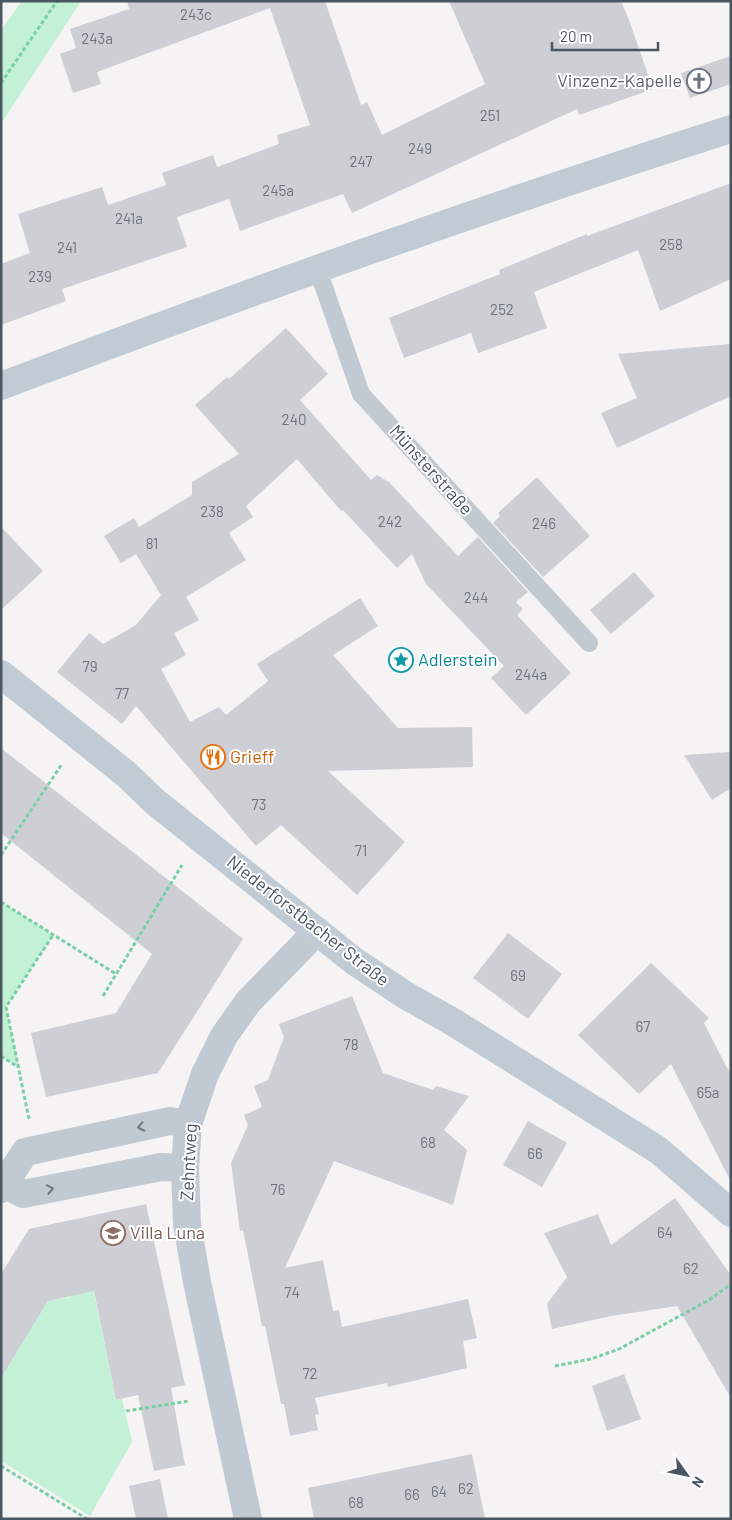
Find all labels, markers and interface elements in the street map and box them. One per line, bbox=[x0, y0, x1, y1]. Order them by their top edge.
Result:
house number: 243c bbox=[180, 5, 212, 23]
scale bar bbox=[552, 20, 658, 52]
text: 20 m bbox=[560, 27, 592, 45]
house number: 243a bbox=[81, 29, 113, 47]
church icon: Vinzenz-Kapelle bbox=[686, 68, 712, 94]
place label: Vinzenz-Kapelle bbox=[557, 69, 682, 91]
house number: 251 bbox=[480, 106, 500, 124]
house number: 249 bbox=[408, 139, 432, 157]
house number: 247 bbox=[350, 152, 372, 170]
house number: 245a bbox=[262, 181, 294, 199]
house number: 241a bbox=[115, 209, 143, 227]
house number: 258 bbox=[659, 235, 683, 253]
house number: 241 bbox=[57, 238, 77, 256]
house number: 239 bbox=[28, 267, 52, 285]
house number: 252 bbox=[490, 300, 514, 318]
house number: 240 bbox=[282, 410, 306, 428]
street label: Münsterstraße bbox=[385, 420, 478, 519]
house number: 238 bbox=[200, 502, 224, 520]
house number: 242 bbox=[378, 512, 402, 530]
house number: 246 bbox=[532, 514, 556, 532]
house number: 81 bbox=[146, 534, 158, 552]
house number: 244 bbox=[464, 588, 488, 606]
place icon: Adlerstein bbox=[388, 647, 414, 673]
place label: Adlerstein bbox=[418, 648, 498, 670]
house number: 79 bbox=[83, 657, 97, 675]
house number: 244a bbox=[515, 665, 547, 683]
house number: 77 bbox=[115, 684, 129, 702]
restaurant icon: Grieff bbox=[200, 744, 226, 770]
place label: Grieff bbox=[230, 745, 274, 767]
house number: 73 bbox=[252, 795, 266, 813]
house number: 71 bbox=[355, 841, 367, 859]
street label: Niederforstbacher Straße bbox=[223, 850, 394, 990]
house number: 69 bbox=[510, 966, 526, 984]
house number: 67 bbox=[636, 1017, 650, 1035]
house number: 78 bbox=[344, 1035, 358, 1053]
house number: 65a bbox=[696, 1083, 720, 1101]
one-way arrow bbox=[136, 1121, 145, 1132]
street label: Zehntweg bbox=[175, 1123, 201, 1201]
house number: 68 bbox=[420, 1133, 436, 1151]
house number: 66 bbox=[527, 1144, 543, 1162]
house number: 76 bbox=[271, 1180, 285, 1198]
one-way arrow bbox=[46, 1184, 55, 1194]
school or university icon: Villa Luna bbox=[100, 1220, 126, 1246]
place label: Villa Luna bbox=[130, 1221, 205, 1243]
house number: 64 bbox=[657, 1223, 673, 1241]
house number: 62 bbox=[683, 1259, 699, 1277]
house number: 74 bbox=[284, 1283, 300, 1301]
house number: 72 bbox=[302, 1364, 318, 1382]
north arrow bbox=[662, 1450, 712, 1500]
text: N bbox=[689, 1474, 708, 1491]
house number: 62 bbox=[458, 1479, 474, 1497]
house number: 64 bbox=[431, 1482, 447, 1500]
house number: 66 bbox=[404, 1485, 420, 1503]
house number: 68 bbox=[348, 1493, 364, 1511]

